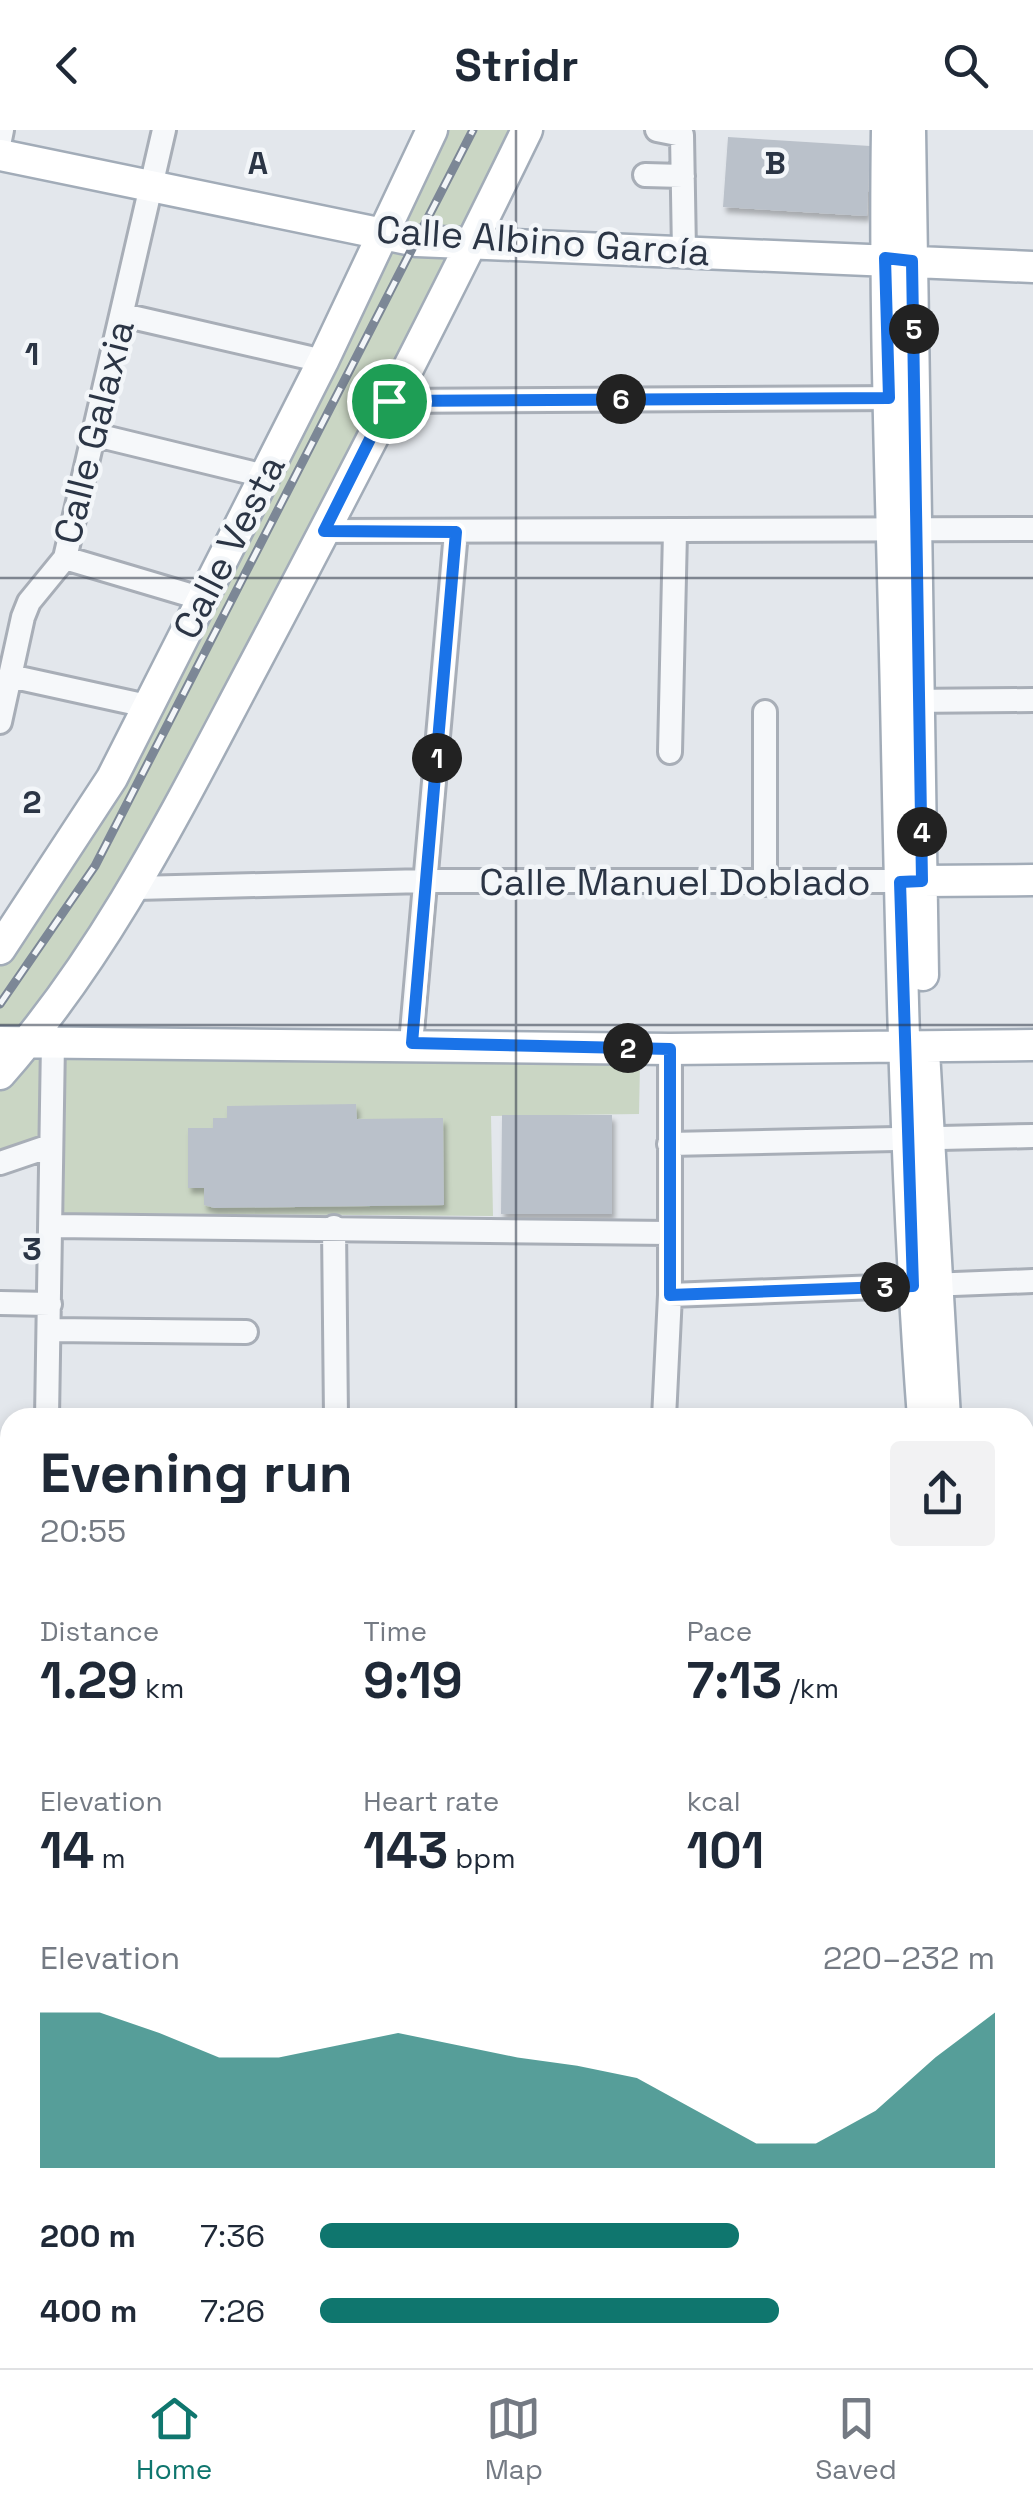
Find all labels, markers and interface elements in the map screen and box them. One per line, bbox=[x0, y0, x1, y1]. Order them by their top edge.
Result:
text: Stridr bbox=[454, 37, 579, 94]
icon: back bbox=[40, 38, 95, 93]
icon: search bbox=[938, 38, 993, 93]
text: A bbox=[248, 143, 268, 183]
text: B bbox=[764, 143, 786, 183]
street label: Calle Albino García bbox=[374, 205, 712, 277]
pin: 5 bbox=[889, 304, 939, 354]
text: 5 bbox=[906, 311, 922, 347]
street label: Calle Galaxia bbox=[43, 315, 145, 549]
text: 1 bbox=[25, 334, 39, 374]
pin bbox=[347, 359, 432, 444]
icon: arrive bbox=[362, 374, 417, 429]
pin: 6 bbox=[596, 374, 646, 424]
text: 6 bbox=[612, 381, 630, 417]
street label: Calle Vesta bbox=[162, 447, 296, 647]
pin: 1 bbox=[412, 733, 462, 783]
text: 1 bbox=[431, 740, 443, 776]
text: 2 bbox=[22, 782, 42, 822]
pin: 4 bbox=[897, 807, 947, 857]
text: 4 bbox=[913, 814, 931, 850]
street label: Calle Manuel Doblado bbox=[479, 858, 871, 906]
pin: 2 bbox=[603, 1023, 653, 1073]
text: 2 bbox=[620, 1030, 636, 1066]
text: 3 bbox=[22, 1229, 42, 1269]
pin: 3 bbox=[860, 1262, 910, 1312]
text: 3 bbox=[876, 1269, 894, 1305]
text: Evening run bbox=[40, 1438, 353, 1508]
button: share bbox=[890, 1441, 995, 1546]
text: 20:55 bbox=[40, 1511, 126, 1551]
text: Distance bbox=[40, 1613, 159, 1649]
text: Time bbox=[363, 1613, 427, 1649]
text: Pace bbox=[687, 1613, 752, 1649]
text: 1.29 bbox=[40, 1649, 138, 1713]
text: 9:19 bbox=[363, 1649, 463, 1713]
text: 7:13 bbox=[687, 1649, 782, 1713]
text: km bbox=[138, 1670, 184, 1706]
text: /km bbox=[782, 1670, 839, 1706]
text: Elevation bbox=[40, 1783, 163, 1819]
text: Heart rate bbox=[363, 1783, 499, 1819]
text: kcal bbox=[687, 1783, 741, 1819]
text: 14 bbox=[40, 1819, 94, 1883]
text: 143 bbox=[363, 1819, 448, 1883]
text: 101 bbox=[687, 1819, 764, 1883]
text: m bbox=[94, 1840, 126, 1876]
text: bpm bbox=[448, 1840, 515, 1876]
text: Elevation bbox=[40, 1938, 180, 1978]
text: 220–232 m bbox=[823, 1938, 995, 1978]
text: 200 m bbox=[40, 2216, 136, 2256]
text: 7:36 bbox=[200, 2216, 265, 2256]
text: 400 m bbox=[40, 2291, 137, 2331]
text: 7:26 bbox=[200, 2291, 265, 2331]
tab: Home bbox=[136, 2391, 212, 2487]
tab: Map bbox=[485, 2391, 543, 2487]
tab: Saved bbox=[815, 2391, 897, 2487]

